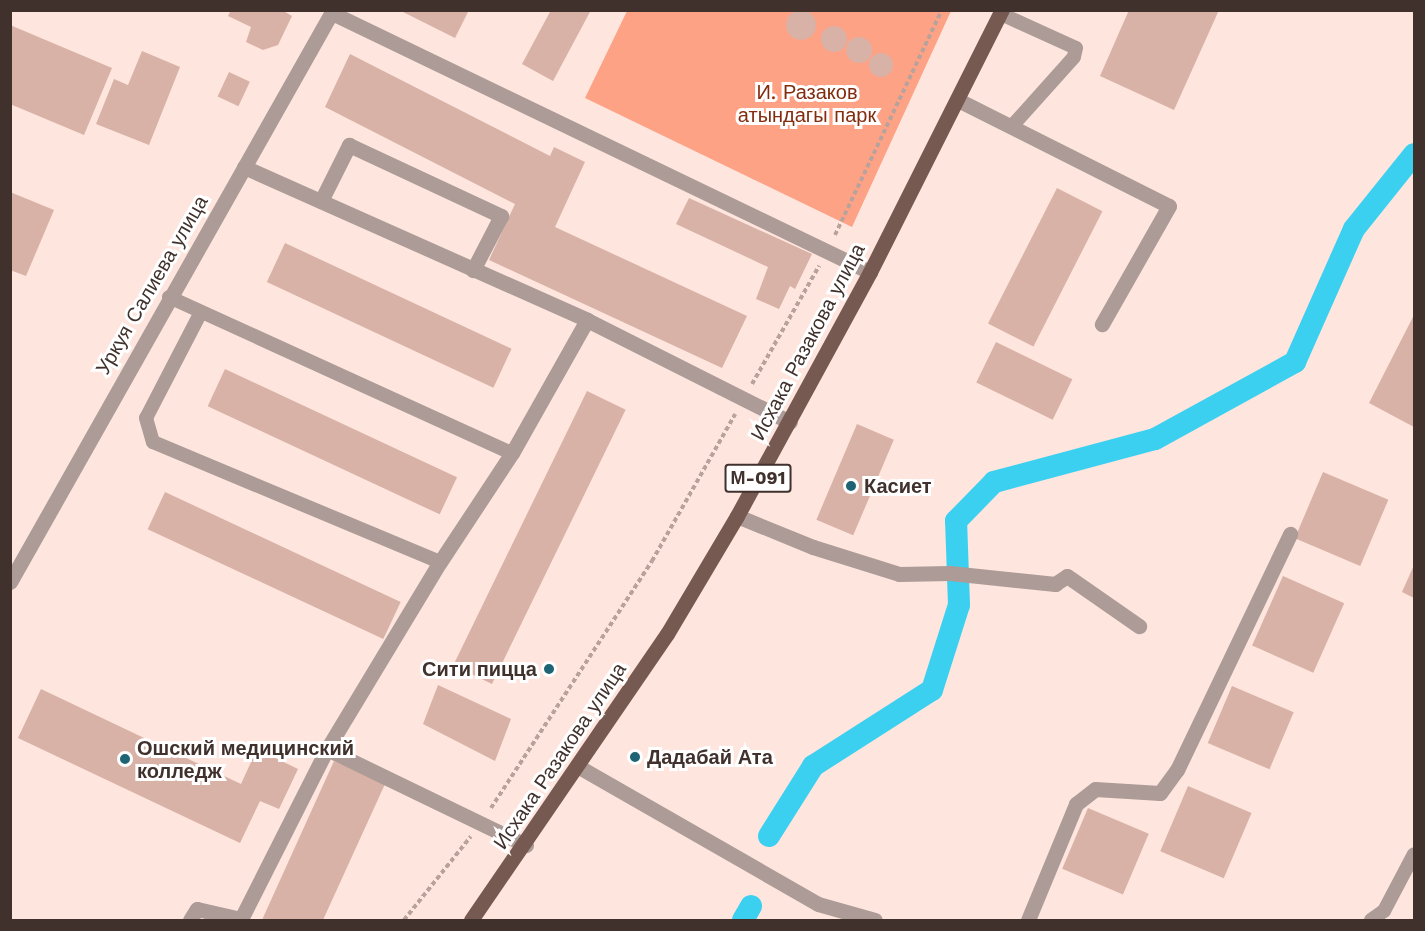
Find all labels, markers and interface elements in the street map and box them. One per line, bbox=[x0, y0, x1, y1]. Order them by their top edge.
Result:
park label: И. Разаков атындагы парк bbox=[738, 80, 876, 127]
street label: Уркуя Салиева улица bbox=[91, 191, 213, 379]
street label: Исхака Разакова улица bbox=[746, 239, 870, 445]
road number: М-091 bbox=[724, 463, 792, 493]
place label: Касиет bbox=[864, 474, 932, 498]
marker: Касиет bbox=[842, 477, 860, 495]
place label: Сити пицца bbox=[422, 657, 537, 681]
street label: Исхака Разакова улица bbox=[489, 658, 631, 854]
marker: Сити пицца bbox=[542, 662, 556, 676]
place label: Ошский медицинский колледж bbox=[137, 736, 354, 783]
place label: Дадабай Ата bbox=[647, 745, 773, 769]
marker: Дадабай Ата bbox=[628, 750, 642, 764]
marker: Ошский медицинский колледж bbox=[118, 752, 132, 766]

